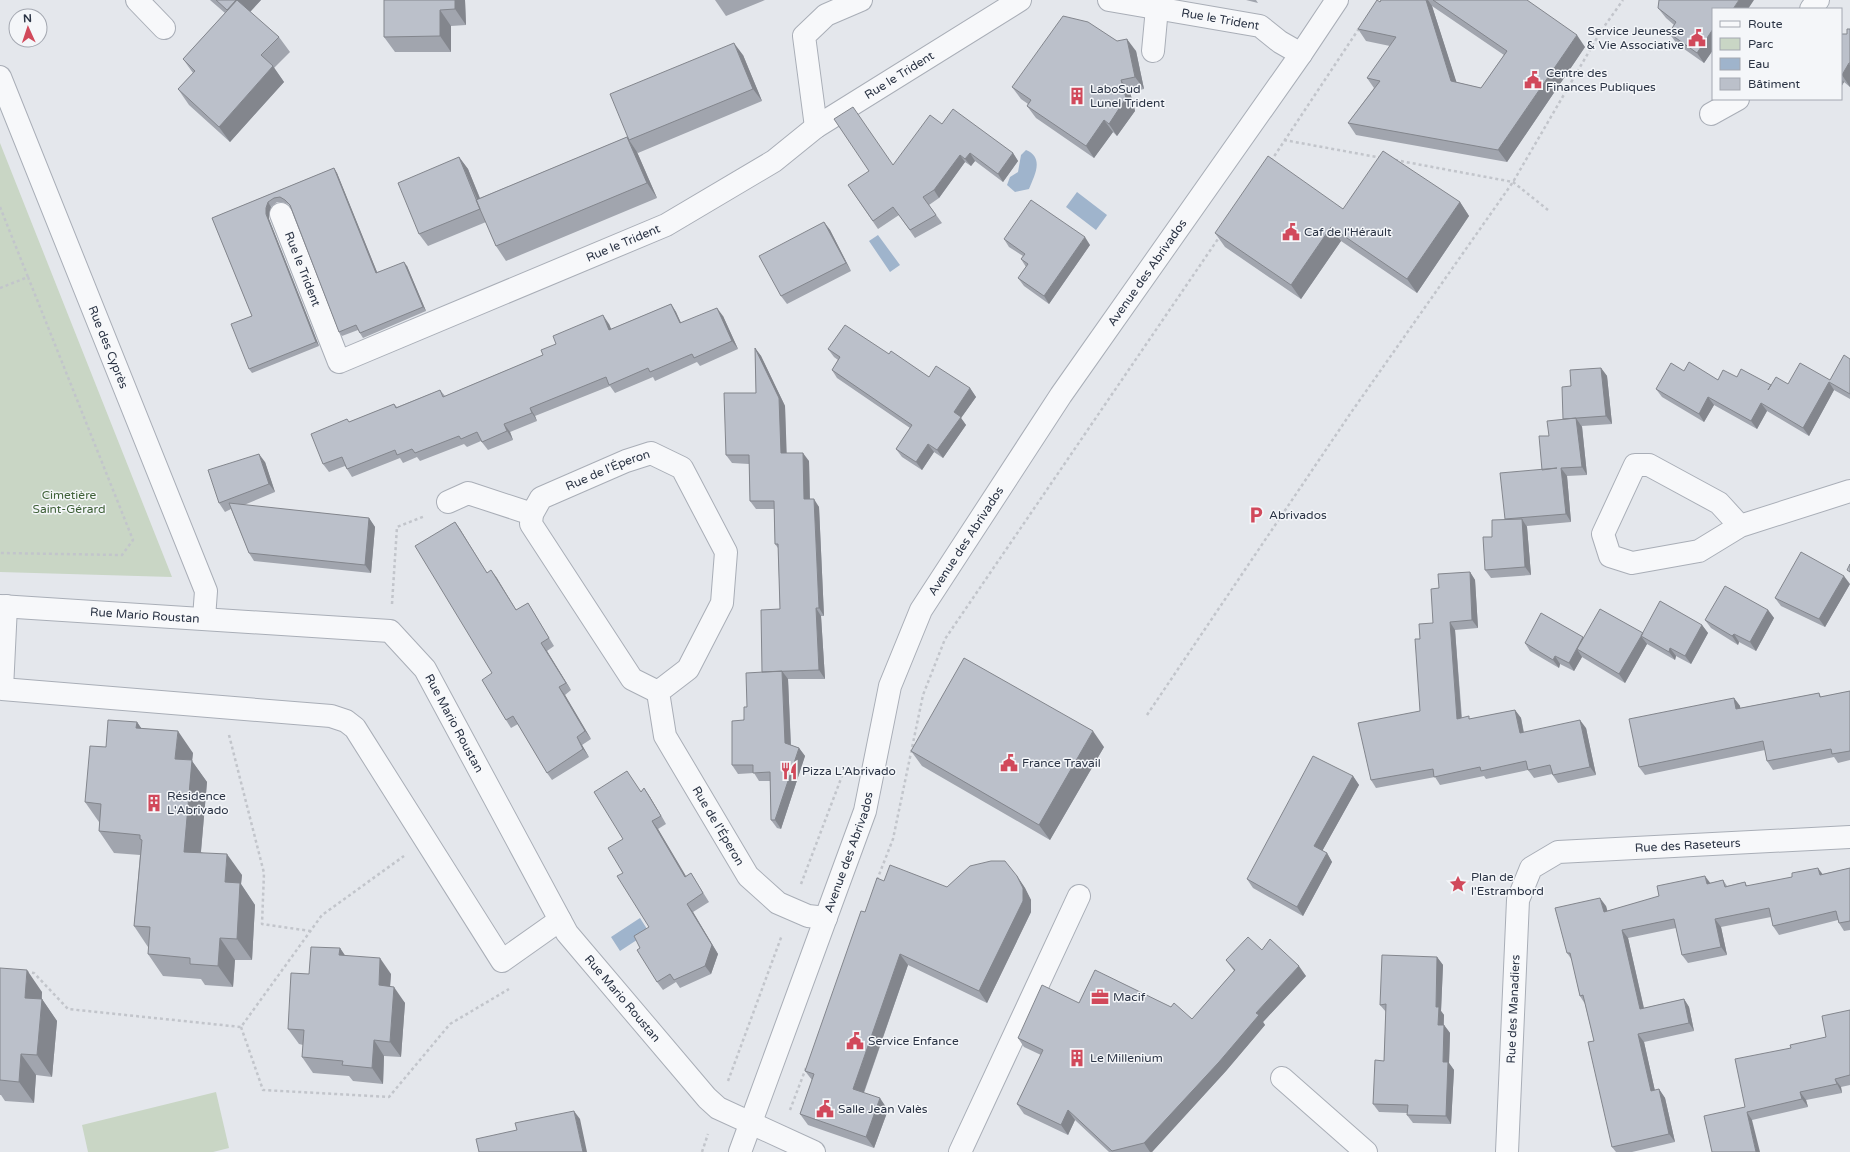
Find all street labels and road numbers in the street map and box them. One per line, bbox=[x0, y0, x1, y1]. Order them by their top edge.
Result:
street label: Rue le Trident bbox=[1180, 6, 1261, 33]
street label: Rue le Trident bbox=[862, 48, 937, 102]
street label: Avenue des Abrivados bbox=[1105, 216, 1190, 329]
street label: Rue le Trident bbox=[584, 221, 663, 265]
street label: Rue le Trident bbox=[282, 230, 324, 309]
street label: Rue des Cyprès bbox=[85, 304, 131, 391]
street label: Rue de l'Éperon bbox=[563, 447, 652, 493]
street label: Avenue des Abrivados bbox=[925, 484, 1007, 598]
street label: Rue Mario Roustan bbox=[90, 605, 200, 626]
street label: Rue Mario Roustan bbox=[422, 672, 486, 775]
street label: Rue de l'Éperon bbox=[689, 784, 747, 868]
street label: Avenue des Abrivados bbox=[821, 790, 876, 915]
street label: Rue des Raseteurs bbox=[1634, 836, 1741, 855]
street label: Rue Mario Roustan bbox=[582, 952, 663, 1045]
street label: Rue des Manadiers bbox=[1504, 954, 1523, 1064]

